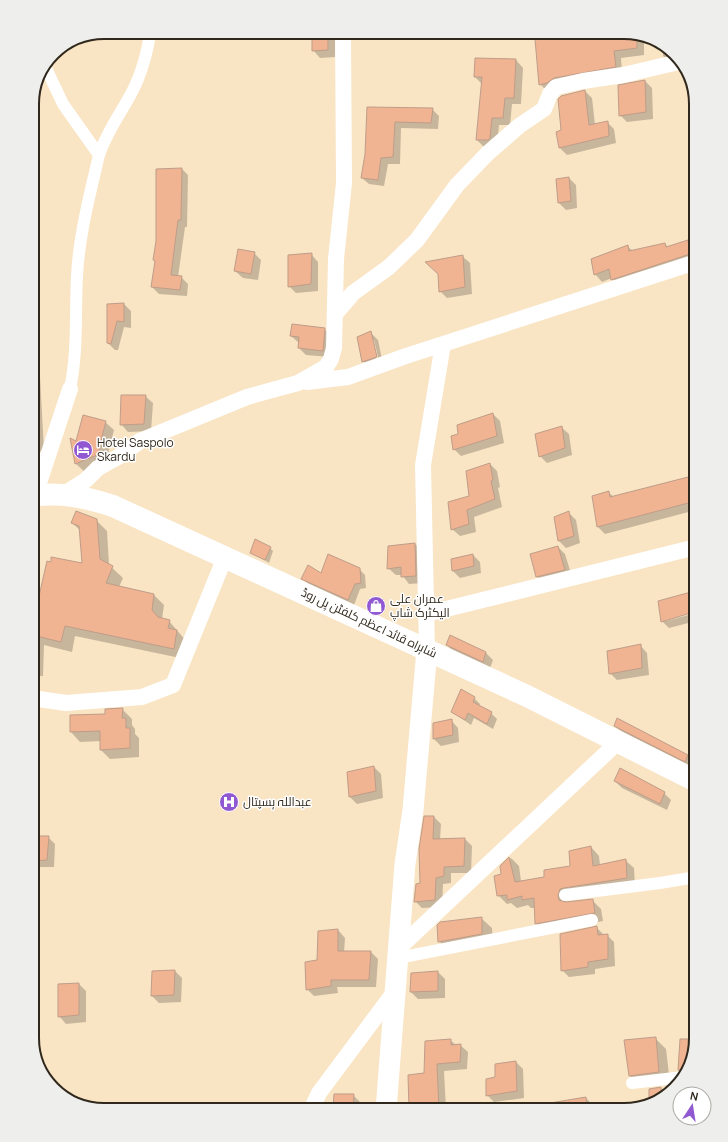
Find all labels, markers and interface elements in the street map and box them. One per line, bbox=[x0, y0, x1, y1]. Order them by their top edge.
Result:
place label: Hotel Saspolo Skardu bbox=[97, 434, 174, 465]
hotel icon: Hotel Saspolo Skardu bbox=[72, 439, 94, 461]
street label: شاہراہ قائد اعظم کلفٹن پل روڈ bbox=[298, 584, 440, 662]
place label: عمران علی الیکٹرک شاپ bbox=[390, 590, 450, 622]
shop icon: عمران علی الیکٹرک شاپ bbox=[365, 595, 387, 617]
hospital icon: عبداللہ ہسپتال bbox=[218, 791, 240, 813]
place label: عبداللہ ہسپتال bbox=[243, 793, 312, 810]
north arrow bbox=[672, 1086, 712, 1126]
text: N bbox=[689, 1088, 700, 1104]

